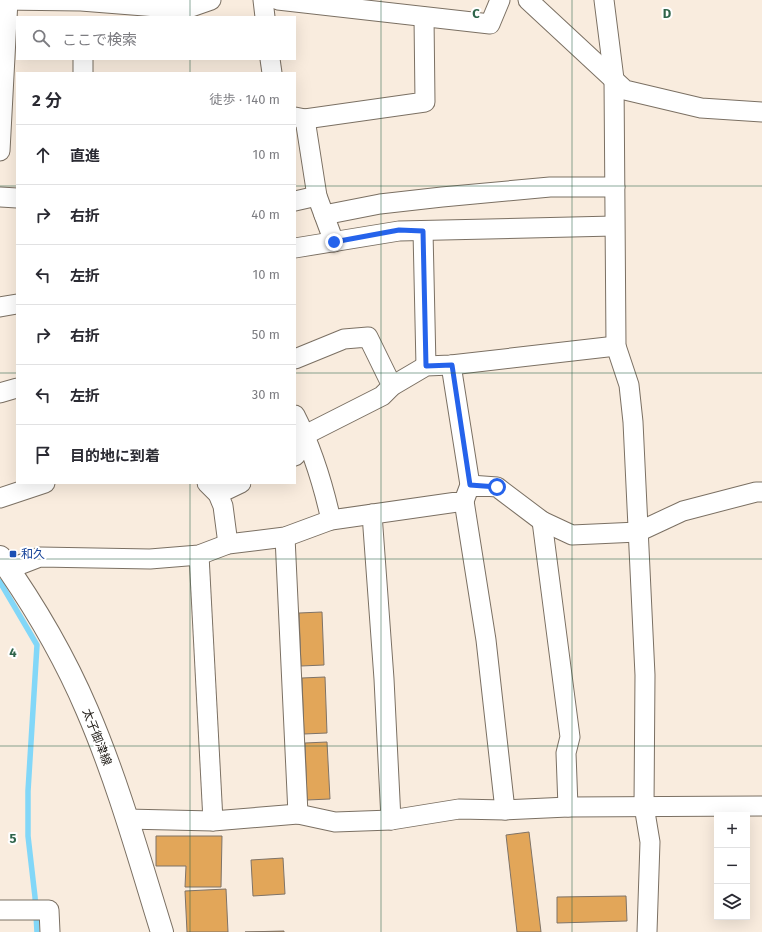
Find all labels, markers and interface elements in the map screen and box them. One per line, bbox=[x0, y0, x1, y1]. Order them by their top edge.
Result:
text: C bbox=[472, 6, 480, 21]
text: D bbox=[663, 6, 672, 21]
search box bbox=[16, 16, 296, 60]
icon: search bbox=[30, 27, 52, 49]
text: ここで検索 bbox=[62, 31, 137, 49]
text: 2 分 bbox=[32, 90, 62, 111]
text: 徒歩 · 140 m bbox=[210, 92, 280, 107]
icon: ahead bbox=[32, 144, 54, 166]
text: 直進 bbox=[70, 147, 100, 165]
text: 10 m bbox=[253, 147, 280, 162]
icon: right bbox=[32, 204, 54, 226]
text: 右折 bbox=[70, 207, 100, 225]
text: 40 m bbox=[251, 207, 280, 222]
route end bbox=[325, 233, 343, 251]
icon: left bbox=[32, 264, 54, 286]
text: 左折 bbox=[70, 267, 100, 285]
text: 10 m bbox=[253, 267, 280, 282]
icon: right bbox=[32, 324, 54, 346]
text: 右折 bbox=[70, 327, 100, 345]
text: 50 m bbox=[252, 327, 280, 342]
icon: left bbox=[32, 384, 54, 406]
text: 左折 bbox=[70, 387, 100, 405]
text: 30 m bbox=[252, 387, 280, 402]
icon: arrive bbox=[32, 444, 54, 466]
text: 目的地に到着 bbox=[70, 447, 160, 465]
route start bbox=[488, 478, 506, 496]
place label: 和久 bbox=[21, 547, 45, 561]
marker: 和久 bbox=[8, 549, 18, 559]
text: 4 bbox=[9, 645, 17, 660]
street label: 太子御津線 bbox=[80, 706, 114, 768]
map controls bbox=[714, 812, 750, 920]
button: + bbox=[714, 812, 750, 848]
text: 5 bbox=[10, 831, 17, 846]
button: − bbox=[714, 848, 750, 884]
button: layers bbox=[714, 884, 750, 920]

